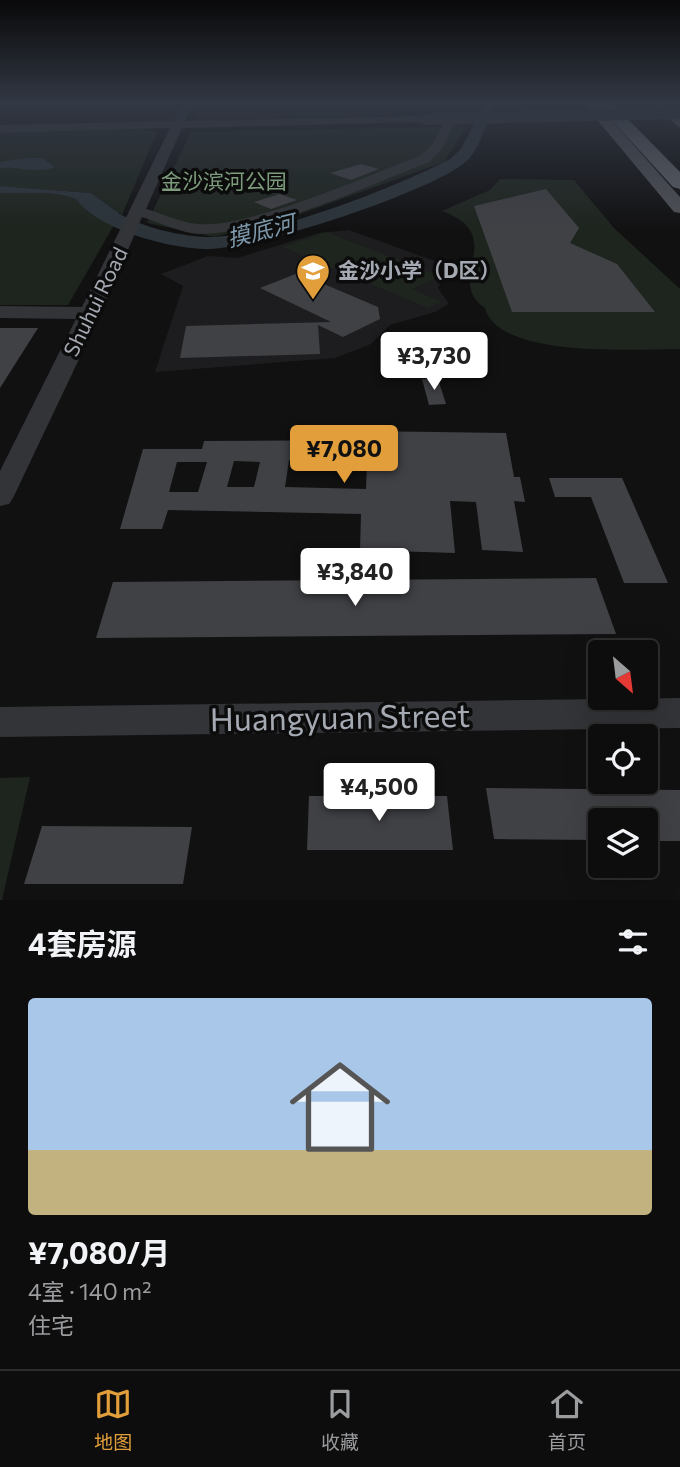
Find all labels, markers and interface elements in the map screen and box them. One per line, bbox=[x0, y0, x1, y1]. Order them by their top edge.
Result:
park label: 金沙滨河公园 bbox=[161, 168, 287, 193]
water label: 摸底河 bbox=[224, 207, 302, 252]
street label: Shuhui Road bbox=[57, 243, 132, 360]
school or university icon: 金沙小学（D区） bbox=[294, 252, 332, 301]
place label: 金沙小学（D区） bbox=[338, 257, 500, 282]
pin: ¥3,730 bbox=[377, 332, 491, 392]
text: ¥3,730 bbox=[397, 341, 471, 369]
pin: ¥7,080 bbox=[287, 426, 401, 485]
text: ¥7,080 bbox=[306, 434, 382, 462]
pin: ¥3,840 bbox=[298, 548, 412, 608]
text: ¥3,840 bbox=[317, 557, 393, 585]
north arrow bbox=[588, 640, 658, 710]
map controls bbox=[588, 640, 658, 878]
street label: Huangyuan Street bbox=[209, 694, 470, 738]
button: locate bbox=[588, 724, 658, 794]
pin: ¥4,500 bbox=[322, 764, 436, 823]
text: ¥4,500 bbox=[340, 772, 418, 800]
button: layers bbox=[588, 808, 658, 878]
icon: filters bbox=[614, 923, 652, 961]
text: 4套房源 bbox=[28, 924, 136, 961]
icon: home bbox=[277, 1044, 403, 1170]
text: ¥7,080/月 bbox=[28, 1233, 170, 1270]
text: 4室 · 140 m² bbox=[28, 1277, 151, 1305]
text: 住宅 bbox=[28, 1311, 74, 1339]
tab: 地图 bbox=[94, 1385, 132, 1454]
tab: 收藏 bbox=[321, 1385, 359, 1454]
tab: 首页 bbox=[548, 1385, 586, 1454]

